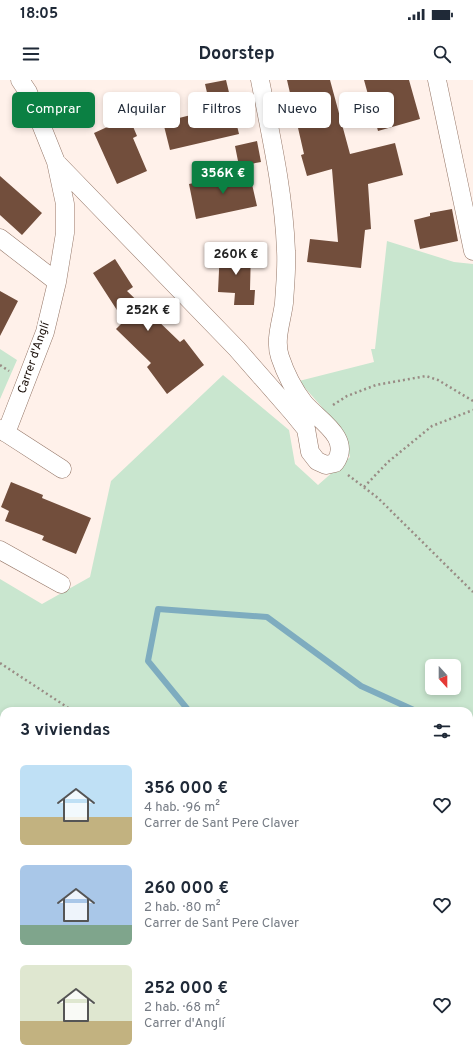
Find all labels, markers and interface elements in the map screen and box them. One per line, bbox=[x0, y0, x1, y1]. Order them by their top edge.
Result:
text: 18:05 bbox=[20, 5, 58, 24]
icon: menu bbox=[20, 43, 42, 65]
text: Doorstep bbox=[198, 43, 275, 66]
icon: search bbox=[431, 43, 453, 65]
chip: Comprar bbox=[12, 92, 95, 128]
chip: Alquilar bbox=[103, 92, 180, 128]
chip: Filtros bbox=[188, 92, 255, 128]
chip: Nuevo bbox=[263, 92, 331, 128]
chip: Piso bbox=[339, 92, 394, 128]
pin: 356K € bbox=[190, 161, 256, 195]
text: 356K € bbox=[201, 166, 245, 182]
pin: 260K € bbox=[203, 242, 269, 276]
text: 260K € bbox=[213, 247, 259, 263]
pin: 252K € bbox=[115, 298, 181, 332]
text: 252K € bbox=[126, 303, 170, 319]
street label: Carrer d'Anglí bbox=[14, 319, 54, 396]
north arrow bbox=[425, 659, 461, 695]
map controls bbox=[425, 659, 461, 695]
text: 3 viviendas bbox=[20, 720, 110, 742]
icon: filters bbox=[431, 720, 453, 742]
text: 356 000 € bbox=[144, 778, 228, 800]
icon: home bbox=[52, 781, 100, 829]
icon: heart bbox=[431, 794, 453, 816]
text: 4 hab. · 96 m² bbox=[144, 800, 220, 816]
text: Carrer de Sant Pere Claver bbox=[144, 816, 299, 832]
text: 260 000 € bbox=[144, 878, 229, 900]
icon: home bbox=[52, 881, 100, 929]
icon: heart bbox=[431, 894, 453, 916]
text: 2 hab. · 80 m² bbox=[144, 900, 220, 916]
text: Carrer de Sant Pere Claver bbox=[144, 916, 299, 932]
text: 252 000 € bbox=[144, 978, 228, 1000]
icon: home bbox=[52, 981, 100, 1029]
icon: heart bbox=[431, 994, 453, 1016]
text: 2 hab. · 68 m² bbox=[144, 1000, 220, 1016]
text: Carrer d'Anglí bbox=[144, 1016, 225, 1032]

